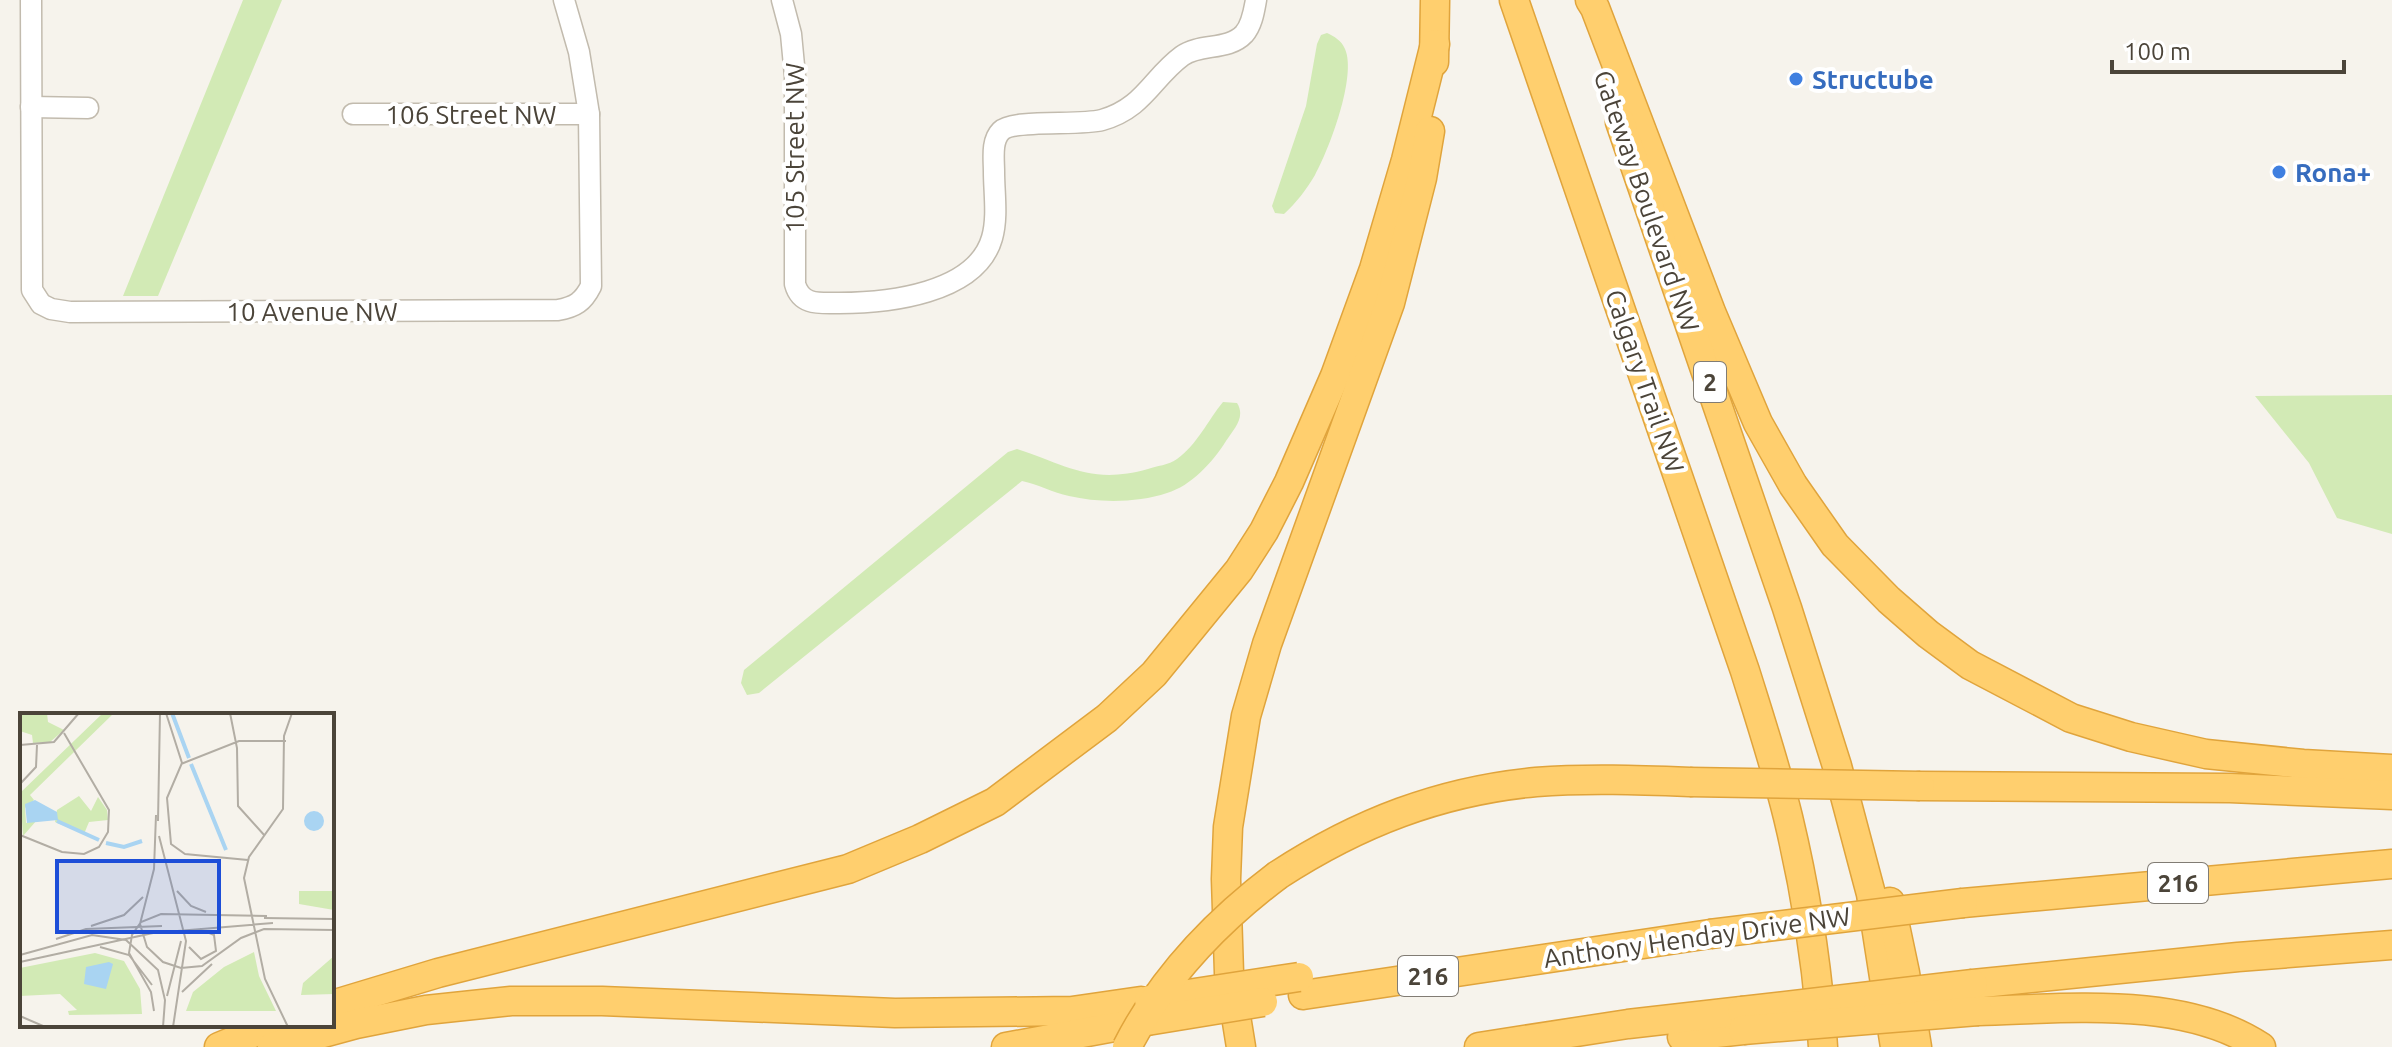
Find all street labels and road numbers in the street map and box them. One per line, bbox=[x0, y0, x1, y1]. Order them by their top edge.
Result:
street label: 105 Street NW bbox=[780, 62, 809, 234]
street label: Gateway Boulevard NW bbox=[1589, 67, 1705, 335]
street label: 106 Street NW bbox=[385, 100, 557, 129]
street label: Calgary Trail NW bbox=[1600, 286, 1690, 476]
street label: 10 Avenue NW bbox=[226, 297, 398, 326]
road number: 2 bbox=[1694, 362, 1726, 402]
road number: 216 bbox=[2148, 863, 2208, 903]
street label: Anthony Henday Drive NW bbox=[1542, 901, 1852, 973]
road number: 216 bbox=[1398, 956, 1458, 996]

